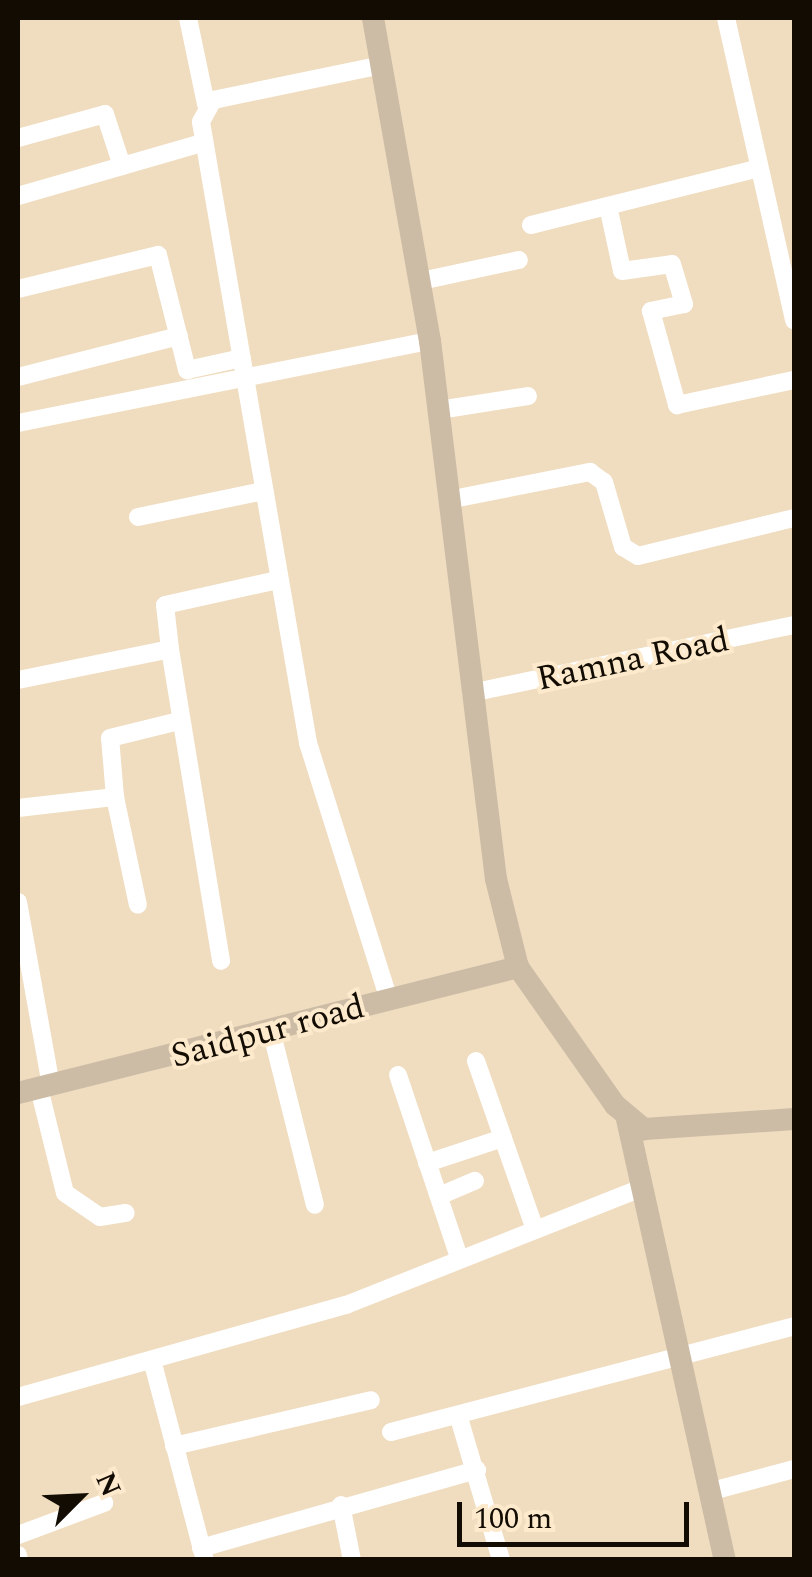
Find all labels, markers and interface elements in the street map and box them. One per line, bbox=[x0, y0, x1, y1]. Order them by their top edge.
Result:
street label: Ramna Road bbox=[533, 619, 733, 701]
street label: Saidpur road bbox=[167, 986, 369, 1078]
north arrow bbox=[30, 1447, 130, 1547]
text: N bbox=[84, 1465, 132, 1504]
scale bar bbox=[462, 1482, 694, 1544]
text: 100 m bbox=[474, 1496, 552, 1542]

